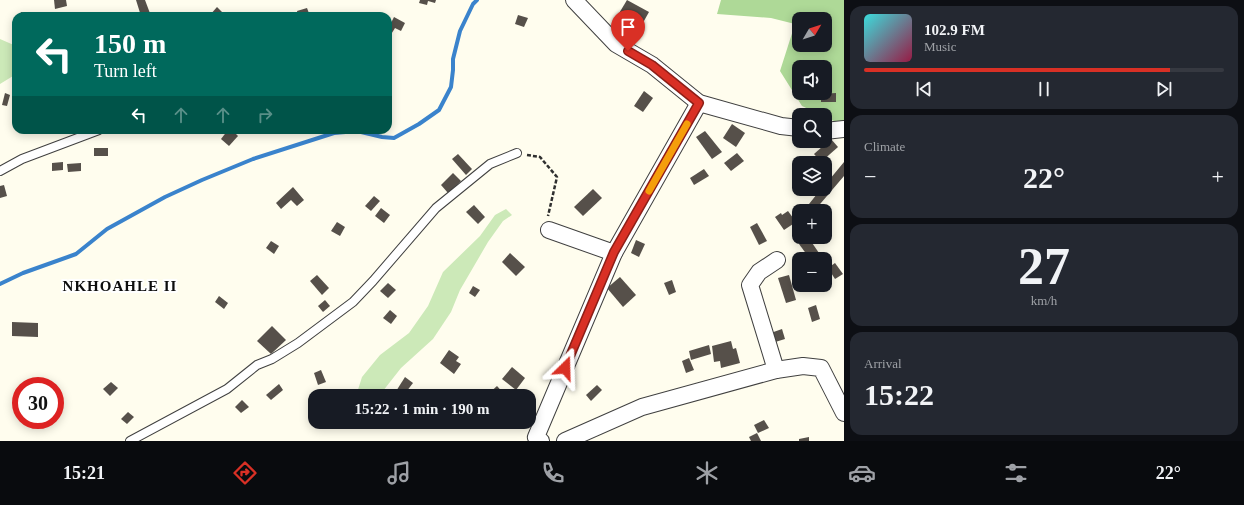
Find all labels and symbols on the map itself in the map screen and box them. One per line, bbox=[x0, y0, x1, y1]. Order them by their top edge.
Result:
pin bbox=[611, 10, 645, 51]
north arrow bbox=[792, 12, 832, 52]
district label: NKHOAHLE II bbox=[63, 278, 177, 294]
position arrow bbox=[544, 347, 586, 389]
speed limit sign: 30 bbox=[12, 377, 64, 429]

